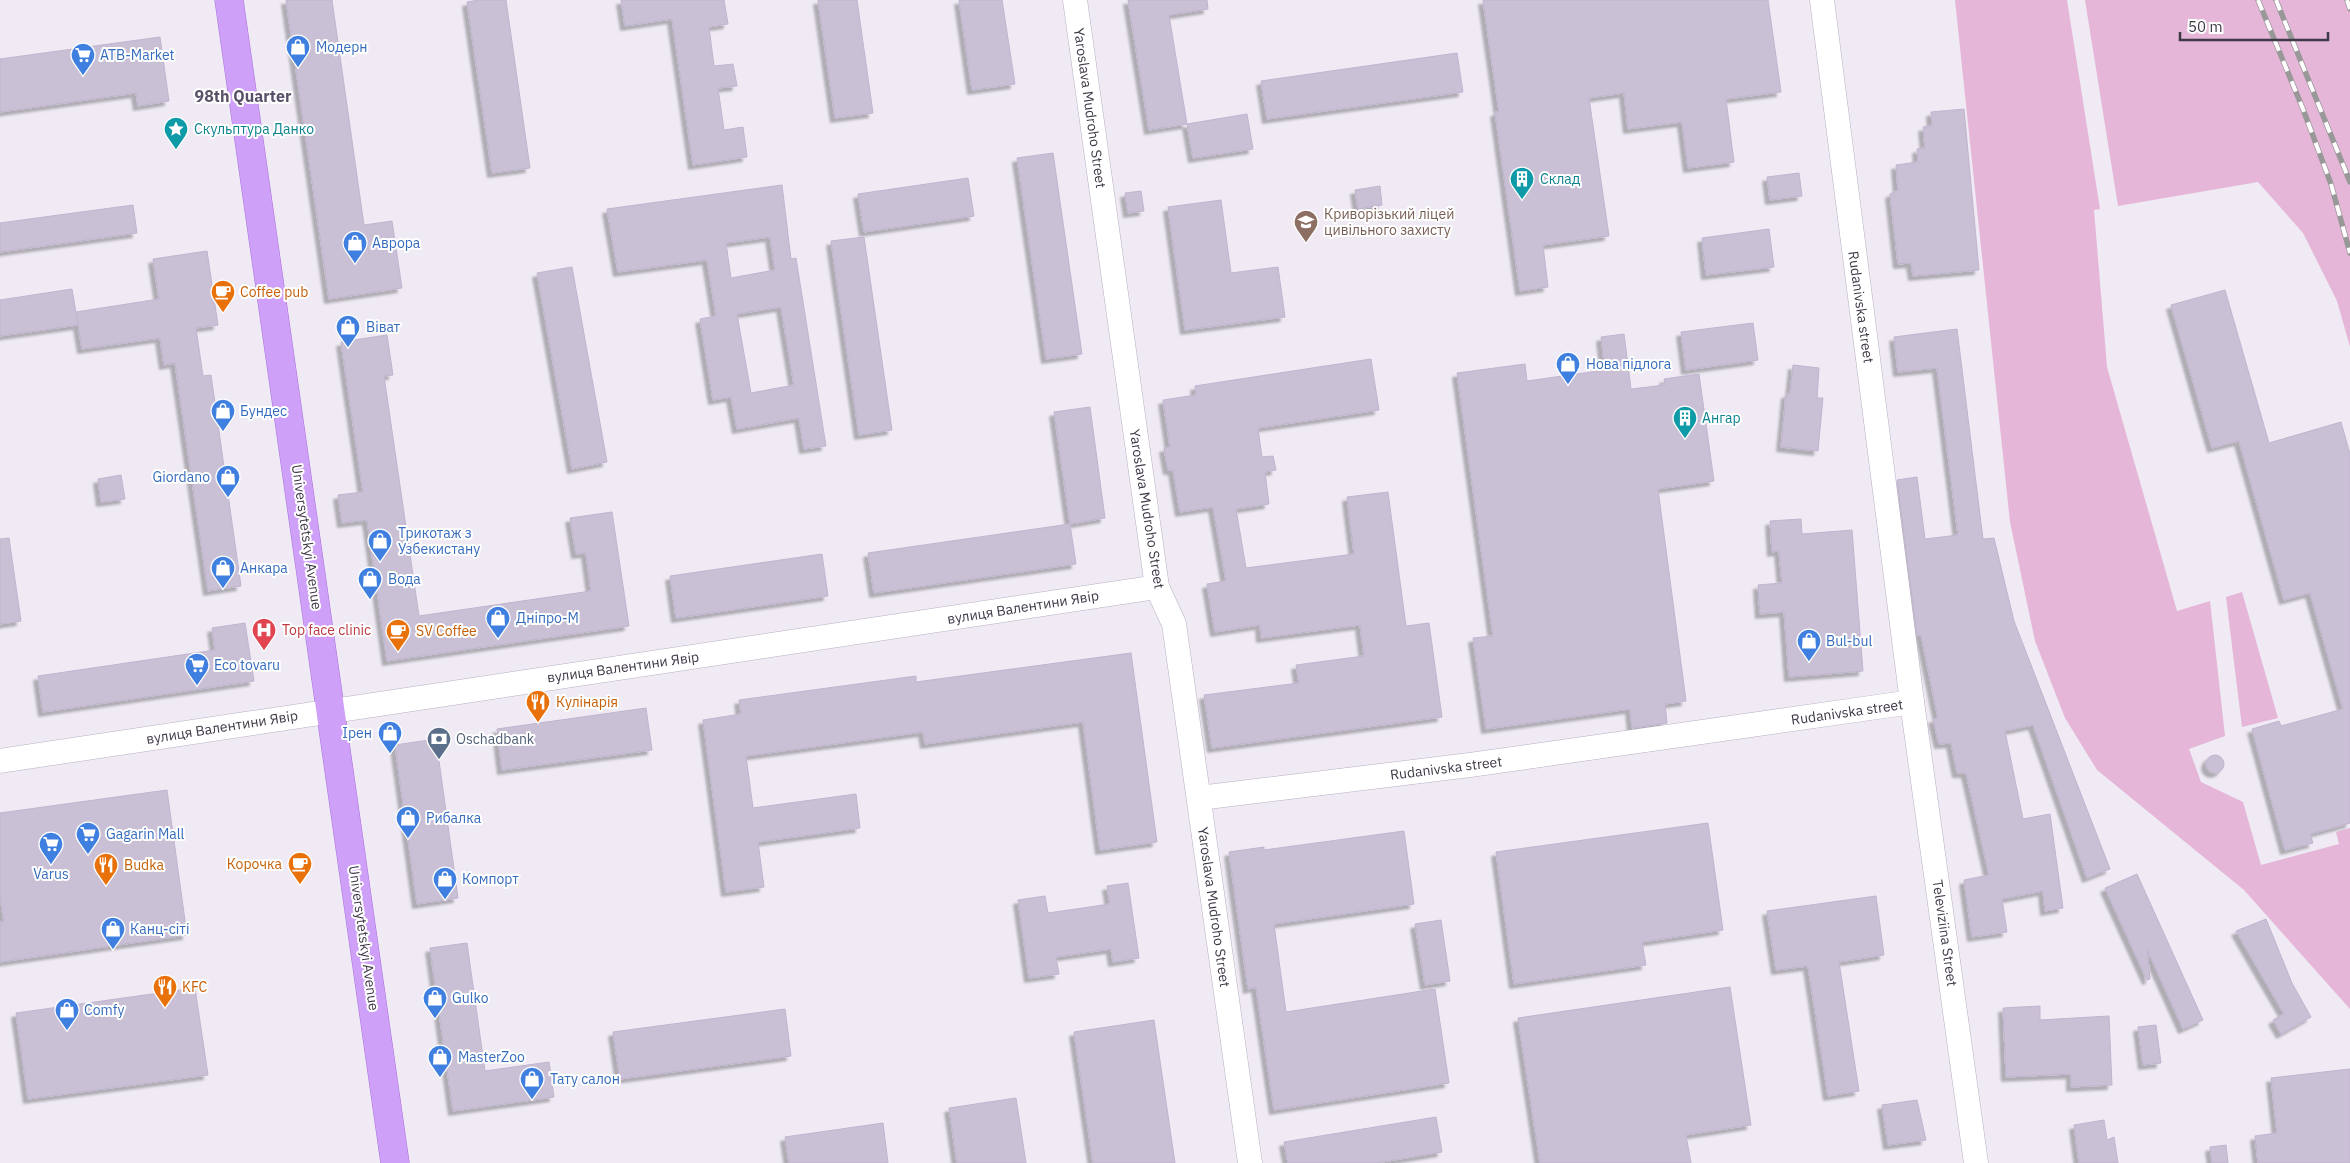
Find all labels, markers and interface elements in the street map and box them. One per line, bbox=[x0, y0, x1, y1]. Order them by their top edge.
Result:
scale bar bbox=[2180, 10, 2328, 42]
text: 50 m bbox=[2188, 17, 2223, 36]
street label: Yaroslava Mudroho Street bbox=[1070, 27, 1110, 189]
shop icon: Модерн bbox=[285, 34, 311, 68]
place label: Модерн bbox=[316, 38, 368, 56]
supermarket icon: ATB-Market bbox=[70, 42, 96, 76]
place label: ATB-Market bbox=[100, 46, 175, 64]
district label: 98th Quarter bbox=[195, 86, 292, 106]
place icon: Скульптура Данко bbox=[163, 116, 189, 150]
place label: Скульптура Данко bbox=[194, 120, 314, 138]
building icon: Склад bbox=[1509, 166, 1535, 200]
place label: Склад bbox=[1540, 170, 1580, 188]
place label: Криворізький ліцей цивільного захисту bbox=[1324, 205, 1454, 239]
school or university icon: Криворізький ліцей цивільного захисту bbox=[1293, 209, 1319, 243]
shop icon: Аврора bbox=[342, 230, 368, 264]
place label: Аврора bbox=[372, 234, 421, 252]
street label: Rudanivska street bbox=[1844, 250, 1878, 364]
cafe icon: Coffee pub bbox=[210, 279, 236, 313]
place label: Coffee pub bbox=[240, 283, 308, 301]
shop icon: Віват bbox=[335, 314, 361, 348]
place label: Віват bbox=[366, 318, 401, 336]
shop icon: Нова підлога bbox=[1555, 351, 1581, 385]
place label: Нова підлога bbox=[1586, 355, 1672, 373]
shop icon: Бундес bbox=[210, 398, 236, 432]
place label: Бундес bbox=[240, 402, 287, 420]
building icon: Ангар bbox=[1672, 405, 1698, 439]
place label: Ангар bbox=[1702, 409, 1741, 427]
street label: Yaroslava Mudroho Street bbox=[1125, 428, 1169, 590]
street label: Universytetskyi Avenue bbox=[288, 463, 326, 611]
shop icon: Giordano bbox=[215, 464, 241, 498]
place label: Giordano bbox=[152, 468, 210, 486]
place label: Трикотаж з Узбекистану bbox=[398, 524, 480, 558]
shop icon: Трикотаж з Узбекистану bbox=[367, 528, 393, 562]
shop icon: Анкара bbox=[210, 555, 236, 589]
place label: Анкара bbox=[240, 559, 288, 577]
shop icon: Вода bbox=[357, 566, 383, 600]
place label: Вода bbox=[388, 570, 421, 588]
street label: вулиця Валентини Явір bbox=[946, 586, 1100, 628]
shop icon: Дніпро-М bbox=[485, 605, 511, 639]
place label: Дніпро-М bbox=[516, 609, 579, 627]
hospital icon: Top face clinic bbox=[251, 617, 277, 651]
cafe icon: SV Coffee bbox=[385, 618, 411, 652]
place label: Top face clinic bbox=[282, 621, 371, 639]
place label: SV Coffee bbox=[416, 622, 477, 640]
shop icon: Bul-bul bbox=[1796, 628, 1822, 662]
place label: Bul-bul bbox=[1826, 632, 1872, 650]
street label: вулиця Валентини Явір bbox=[546, 647, 700, 687]
supermarket icon: Eco tovaru bbox=[184, 652, 210, 686]
place label: Eco tovaru bbox=[214, 656, 280, 674]
restaurant icon: Кулінарія bbox=[525, 689, 551, 723]
place label: Кулінарія bbox=[556, 693, 618, 711]
street label: Rudanivska street bbox=[1790, 695, 1904, 729]
street label: вулиця Валентини Явір bbox=[145, 706, 299, 748]
shop icon: Ірен bbox=[377, 720, 403, 754]
place label: Ірен bbox=[342, 724, 372, 742]
bank icon: Oschadbank bbox=[426, 726, 452, 760]
place label: Oschadbank bbox=[456, 730, 535, 748]
street label: Rudanivska street bbox=[1389, 752, 1503, 784]
shop icon: Рибалка bbox=[395, 805, 421, 839]
place label: Рибалка bbox=[426, 809, 482, 827]
supermarket icon: Gagarin Mall bbox=[75, 821, 101, 855]
place label: Gagarin Mall bbox=[106, 825, 185, 843]
street label: Yaroslava Mudroho Street bbox=[1194, 826, 1234, 988]
supermarket icon: Varus bbox=[38, 831, 64, 865]
cafe icon: Корочка bbox=[287, 851, 313, 885]
restaurant icon: Budka bbox=[93, 852, 119, 886]
place label: Корочка bbox=[227, 855, 283, 873]
place label: Budka bbox=[124, 856, 165, 874]
street label: Universytetskyi Avenue bbox=[345, 864, 383, 1012]
place label: Varus bbox=[33, 865, 69, 883]
shop icon: Компорт bbox=[432, 866, 458, 900]
place label: Компорт bbox=[462, 870, 519, 888]
street label: Televiziina Street bbox=[1929, 879, 1961, 987]
shop icon: Канц-сіті bbox=[100, 916, 126, 950]
place label: Канц-сіті bbox=[130, 920, 189, 938]
restaurant icon: KFC bbox=[152, 974, 178, 1008]
place label: KFC bbox=[182, 978, 207, 996]
shop icon: Gulko bbox=[422, 985, 448, 1019]
place label: Gulko bbox=[452, 989, 489, 1007]
shop icon: Comfy bbox=[54, 997, 80, 1031]
place label: Comfy bbox=[84, 1001, 124, 1019]
shop icon: MasterZoo bbox=[427, 1044, 453, 1078]
place label: MasterZoo bbox=[458, 1048, 525, 1066]
shop icon: Тату салон bbox=[519, 1066, 545, 1100]
place label: Тату салон bbox=[550, 1070, 620, 1088]

